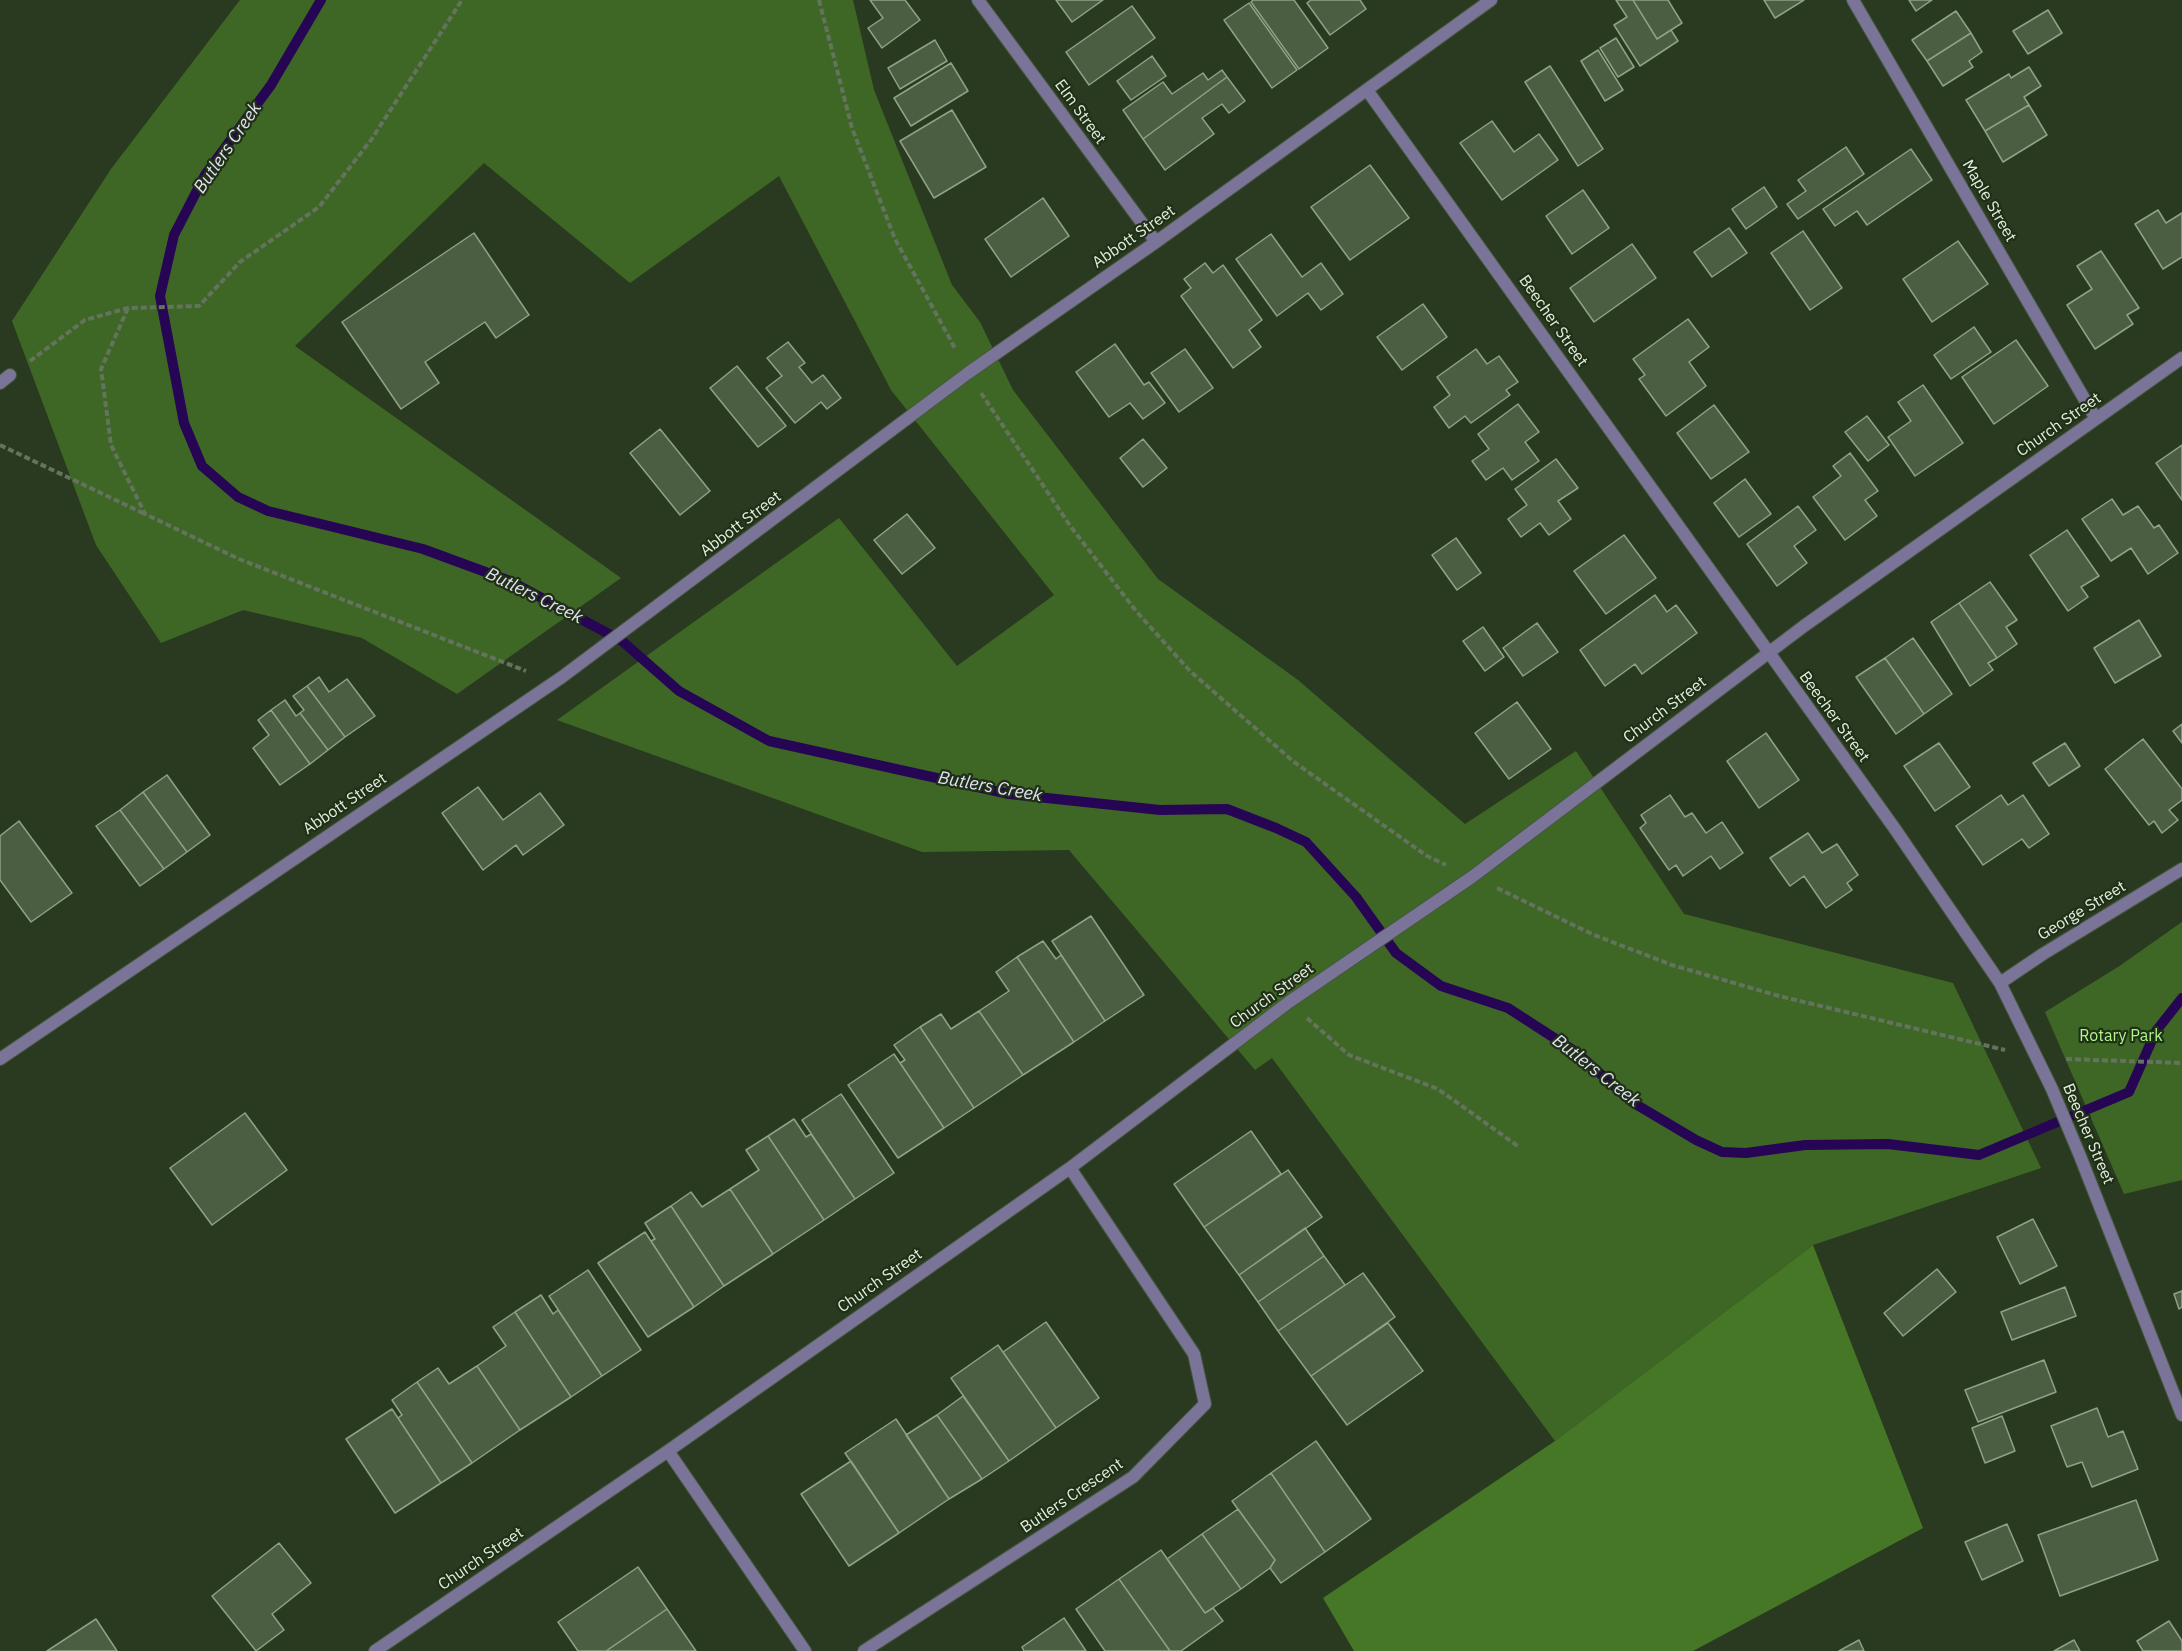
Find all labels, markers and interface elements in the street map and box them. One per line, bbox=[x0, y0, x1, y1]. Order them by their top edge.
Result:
street label: Elm Street bbox=[1050, 76, 1110, 148]
water label: Butlers Creek bbox=[190, 98, 266, 198]
street label: Maple Street bbox=[1958, 157, 2020, 245]
street label: Abbott Street bbox=[1089, 201, 1179, 273]
street label: Beecher Street bbox=[1514, 271, 1592, 371]
street label: Church Street bbox=[2013, 389, 2105, 461]
street label: Abbott Street bbox=[697, 487, 785, 561]
water label: Butlers Creek bbox=[482, 563, 586, 629]
street label: Beecher Street bbox=[1795, 668, 1873, 766]
street label: Church Street bbox=[1620, 673, 1710, 747]
water label: Butlers Creek bbox=[936, 767, 1044, 807]
street label: Abbott Street bbox=[300, 769, 390, 839]
street label: George Street bbox=[2035, 877, 2129, 945]
street label: Church Street bbox=[1226, 959, 1318, 1033]
park label: Rotary Park bbox=[2079, 1026, 2163, 1046]
water label: Butlers Creek bbox=[1548, 1030, 1644, 1112]
street label: Beecher Street bbox=[2058, 1081, 2118, 1187]
street label: Church Street bbox=[834, 1245, 926, 1317]
street label: Butlers Crescent bbox=[1017, 1455, 1127, 1537]
street label: Church Street bbox=[435, 1523, 527, 1595]

